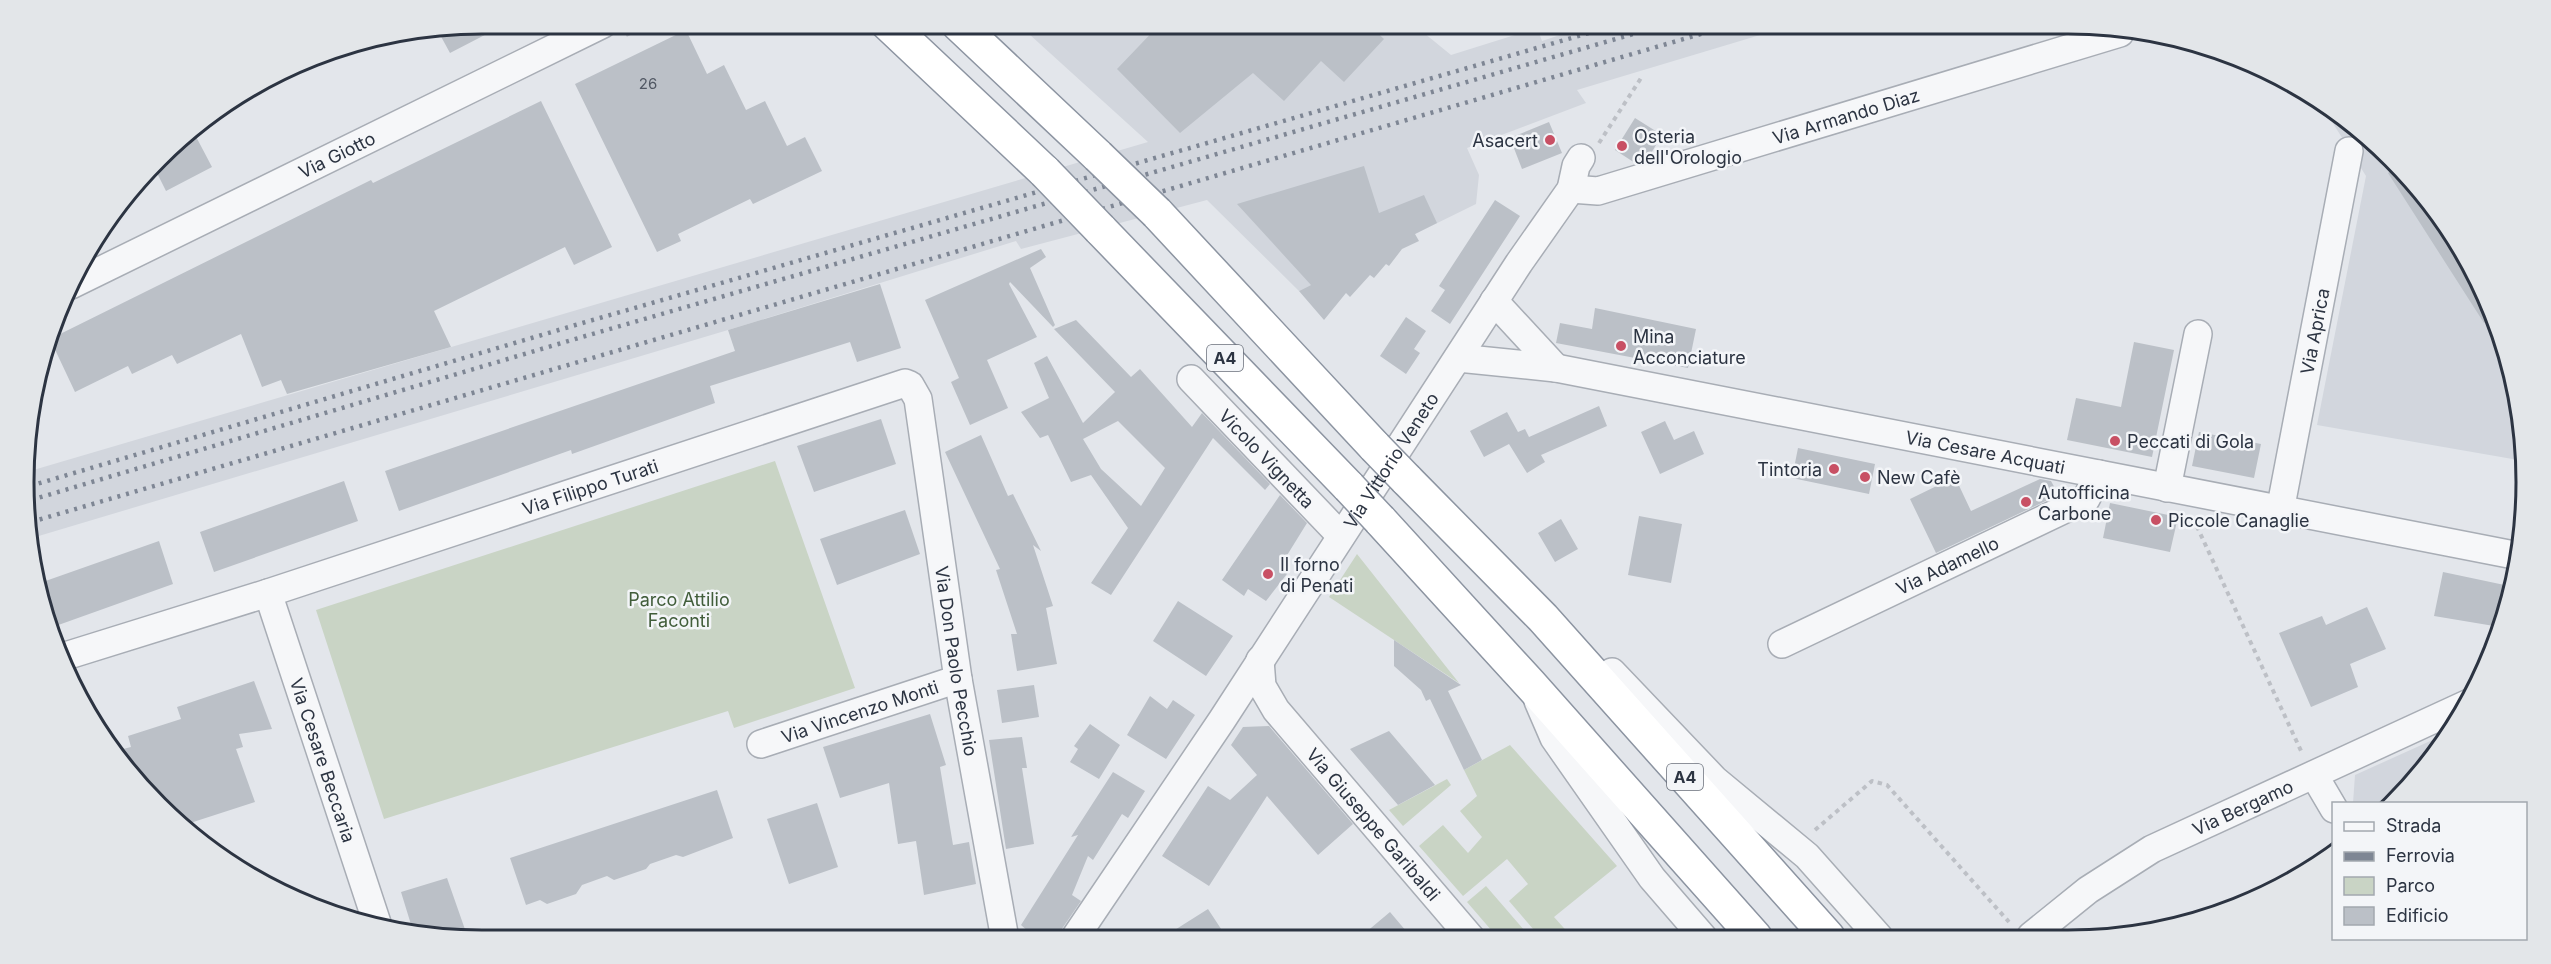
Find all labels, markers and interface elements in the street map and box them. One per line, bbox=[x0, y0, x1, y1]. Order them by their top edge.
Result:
house number: 26 bbox=[639, 74, 657, 93]
street label: Via Armando Diaz bbox=[1770, 84, 1922, 148]
place label: Osteria dell'Orologio bbox=[1634, 126, 1742, 168]
street label: Via Giotto bbox=[295, 127, 378, 182]
place label: Asacert bbox=[1472, 130, 1538, 151]
marker: Asacert bbox=[1543, 133, 1557, 147]
marker: Osteria dell'Orologio bbox=[1615, 139, 1629, 153]
street label: Via Aprica bbox=[2296, 286, 2333, 376]
place label: Mina Acconciature bbox=[1633, 326, 1746, 368]
marker: Mina Acconciature bbox=[1614, 339, 1628, 353]
road number: A4 bbox=[1207, 345, 1243, 371]
street label: Via Vittorio Veneto bbox=[1339, 389, 1443, 532]
street label: Vicolo Vignetta bbox=[1215, 405, 1319, 512]
street label: Via Cesare Acquati bbox=[1904, 426, 2067, 478]
place label: Peccati di Gola bbox=[2127, 431, 2254, 452]
marker: Peccati di Gola bbox=[2108, 434, 2122, 448]
street label: Via Filippo Turati bbox=[520, 455, 661, 519]
place label: Tintoria bbox=[1757, 459, 1822, 480]
marker: Tintoria bbox=[1827, 462, 1841, 476]
place label: New Cafè bbox=[1877, 467, 1960, 488]
marker: New Cafè bbox=[1858, 470, 1872, 484]
place label: Autofficina Carbone bbox=[2038, 482, 2130, 524]
marker: Autofficina Carbone bbox=[2019, 495, 2033, 509]
place label: Piccole Canaglie bbox=[2168, 510, 2309, 531]
marker: Piccole Canaglie bbox=[2149, 513, 2163, 527]
street label: Via Adamello bbox=[1892, 532, 2002, 599]
place label: Il forno di Penati bbox=[1280, 554, 1353, 596]
street label: Via Don Paolo Pecchio bbox=[931, 565, 982, 758]
marker: Il forno di Penati bbox=[1261, 567, 1275, 581]
park label: Parco Attilio Faconti bbox=[628, 589, 730, 631]
street label: Via Cesare Beccaria bbox=[286, 675, 360, 845]
street label: Via Vincenzo Monti bbox=[778, 676, 941, 747]
street label: Via Giuseppe Garibaldi bbox=[1303, 744, 1445, 905]
road number: A4 bbox=[1667, 764, 1703, 790]
street label: Via Bergamo bbox=[2189, 775, 2296, 839]
legend bbox=[2332, 802, 2527, 940]
text: Strada bbox=[2386, 815, 2441, 836]
text: Ferrovia bbox=[2386, 845, 2455, 866]
text: Parco bbox=[2386, 875, 2435, 896]
text: Edificio bbox=[2386, 905, 2449, 926]

